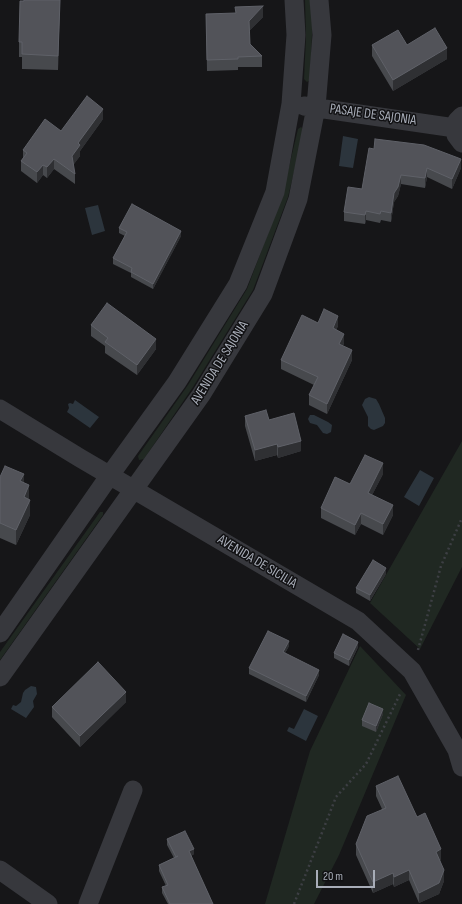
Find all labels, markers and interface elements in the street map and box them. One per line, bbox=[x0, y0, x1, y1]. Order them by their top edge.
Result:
street label: PASAJE DE SAJONIA bbox=[329, 101, 417, 129]
street label: AVENIDA DE SAJONIA bbox=[188, 318, 252, 408]
street label: AVENIDA DE SICILIA bbox=[214, 532, 300, 592]
scale bar bbox=[318, 862, 377, 888]
text: 20 m bbox=[323, 869, 343, 884]

